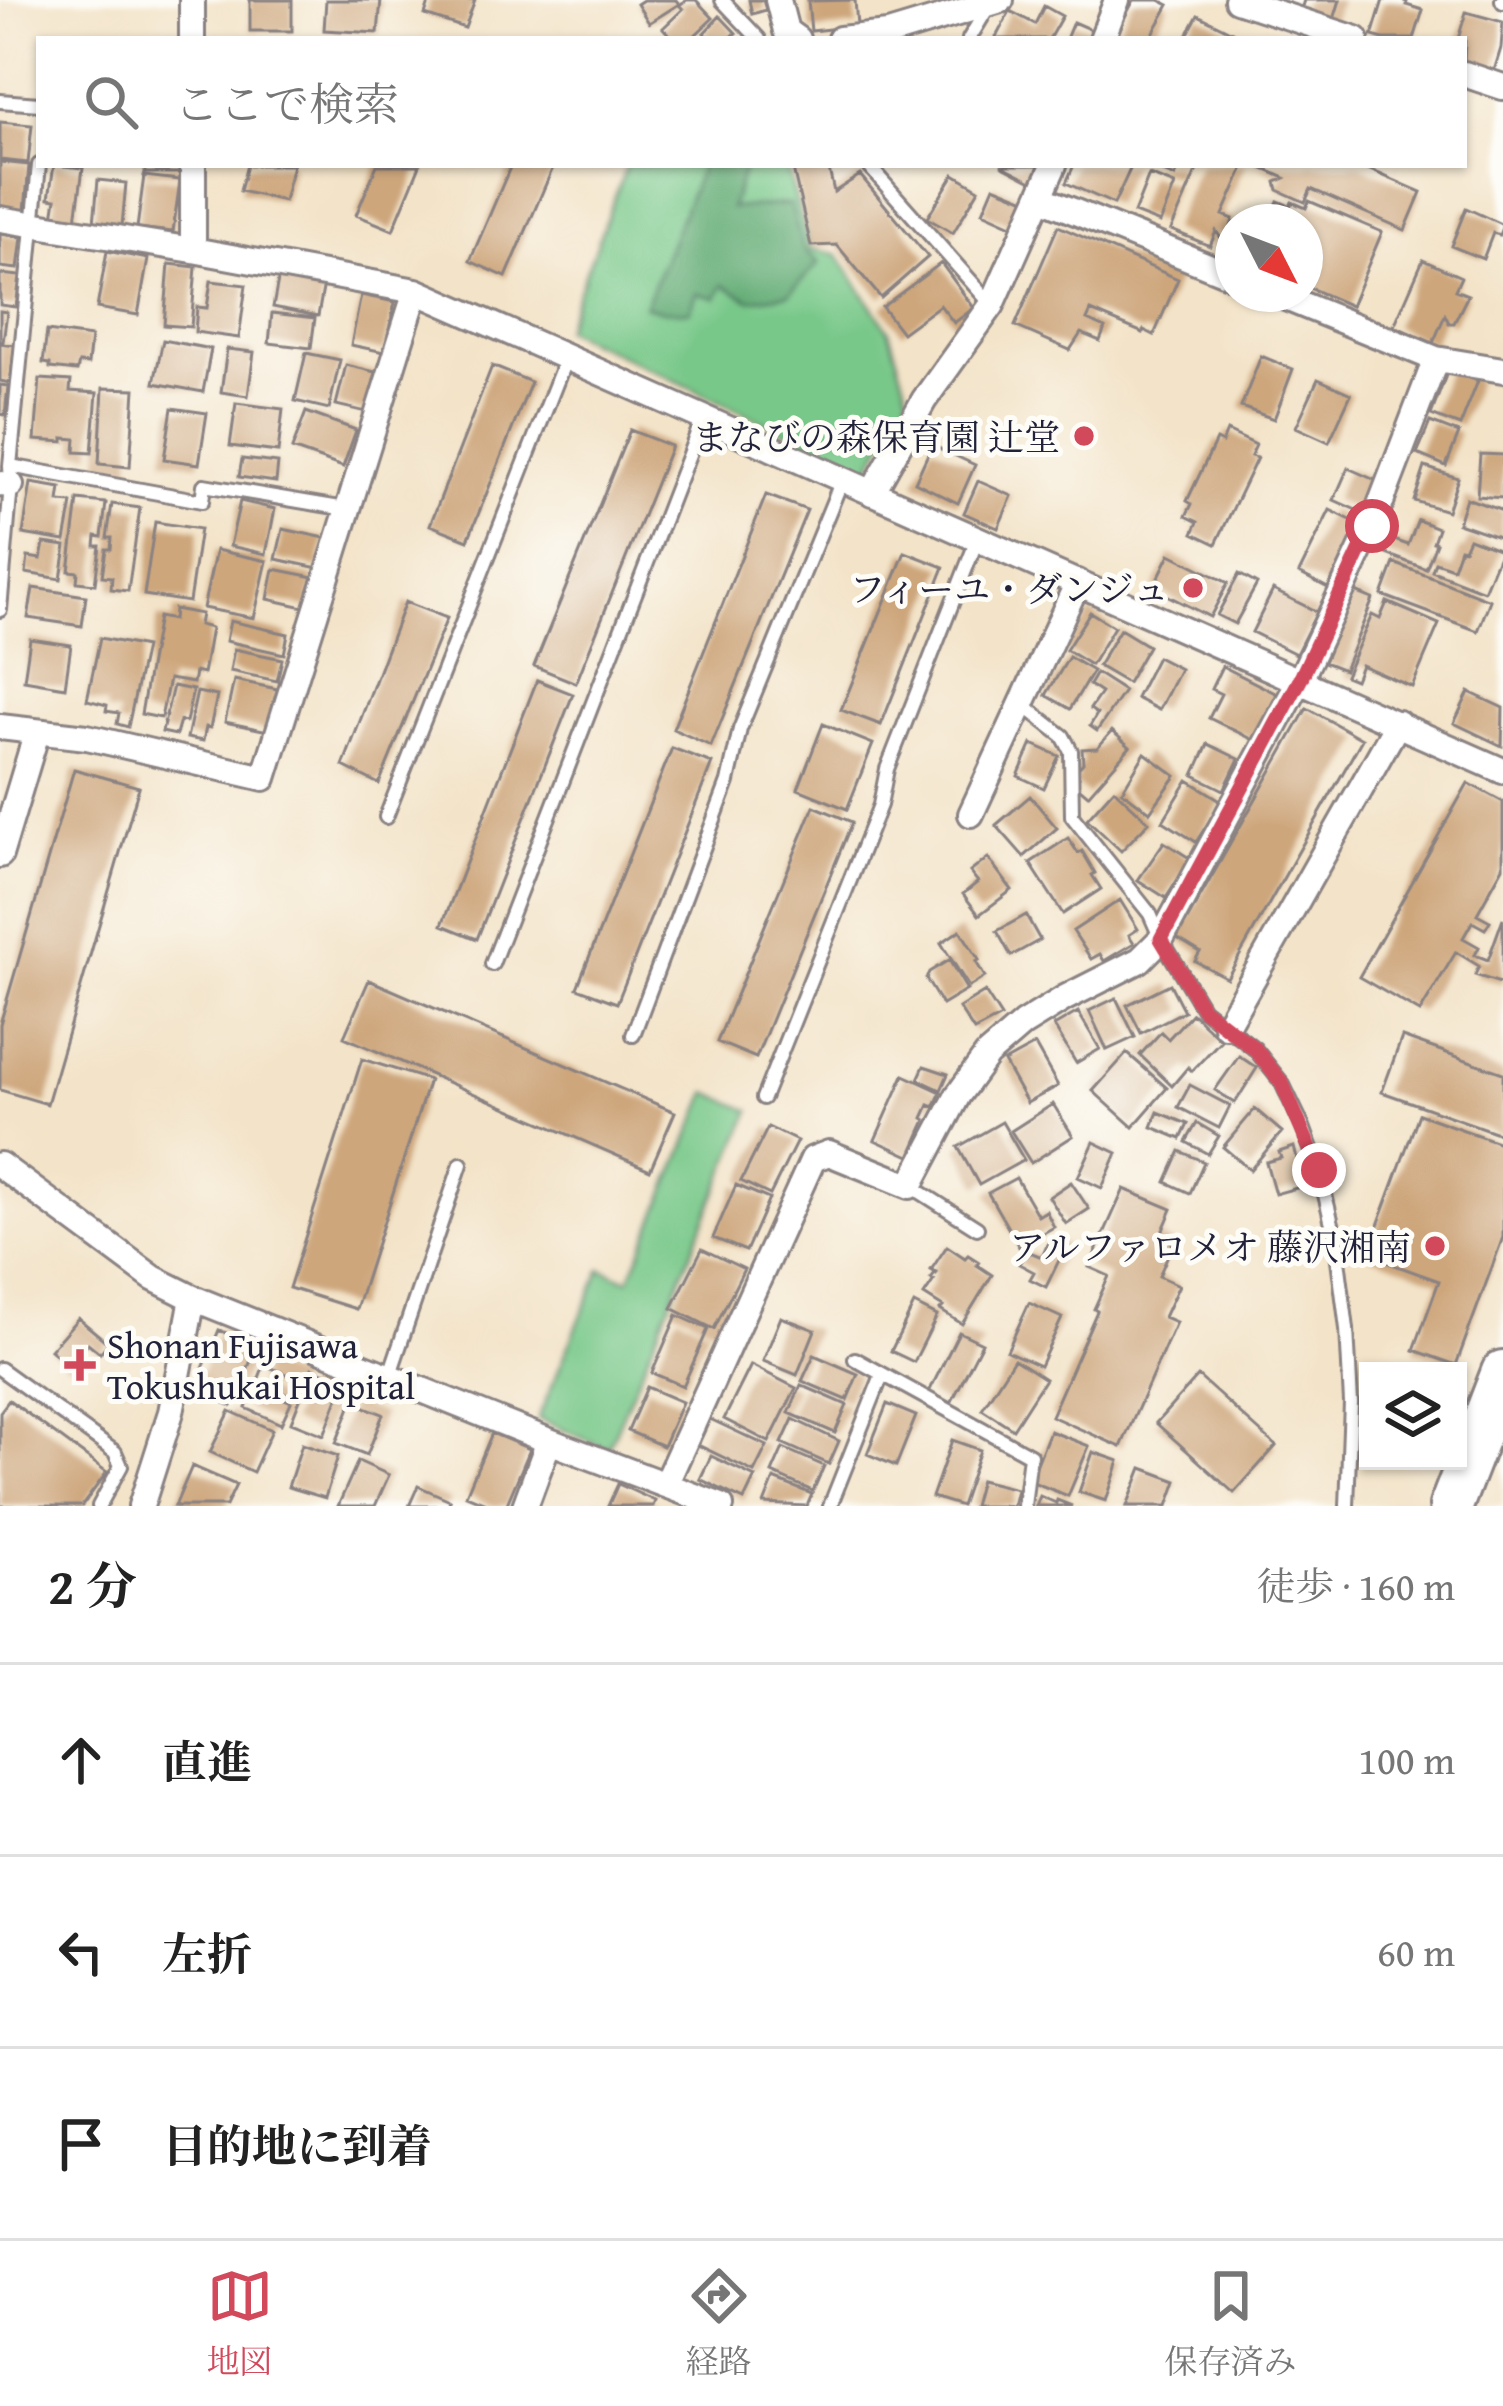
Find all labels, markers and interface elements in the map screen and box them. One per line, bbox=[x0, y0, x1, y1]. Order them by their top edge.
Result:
search box bbox=[36, 36, 1467, 168]
icon: search bbox=[78, 69, 144, 135]
text: ここで検索 bbox=[174, 71, 399, 136]
north arrow bbox=[1215, 204, 1323, 312]
place label: まなびの森保育園 辻堂 bbox=[692, 410, 1060, 463]
marker: まなびの森保育園 辻堂 bbox=[1071, 423, 1097, 449]
route start bbox=[1345, 499, 1399, 553]
place label: フィーユ・ダンジュ bbox=[849, 562, 1169, 615]
marker: フィーユ・ダンジュ bbox=[1180, 575, 1206, 601]
route end bbox=[1292, 1143, 1346, 1197]
place label: アルファロメオ 藤沢湘南 bbox=[1009, 1220, 1411, 1273]
marker: アルファロメオ 藤沢湘南 bbox=[1422, 1233, 1448, 1259]
place label: Shonan Fujisawa Tokushukai Hospital bbox=[107, 1318, 415, 1412]
marker: Shonan Fujisawa Tokushukai Hospital bbox=[64, 1349, 96, 1381]
map controls bbox=[1359, 1362, 1467, 1470]
button: layers bbox=[1359, 1362, 1467, 1470]
text: 2 分 bbox=[48, 1548, 137, 1623]
text: 徒歩 · 160 m bbox=[1257, 1557, 1455, 1614]
icon: ahead bbox=[48, 1727, 114, 1793]
text: 直進 bbox=[162, 1729, 252, 1794]
text: 100 m bbox=[1358, 1731, 1455, 1788]
icon: left bbox=[48, 1919, 114, 1985]
text: 左折 bbox=[162, 1921, 252, 1986]
text: 60 m bbox=[1377, 1923, 1455, 1980]
icon: arrive bbox=[48, 2111, 114, 2177]
text: 目的地に到着 bbox=[162, 2113, 432, 2178]
tab: 地図 bbox=[207, 2263, 273, 2385]
tab: 経路 bbox=[686, 2263, 752, 2385]
tab: 保存済み bbox=[1165, 2263, 1297, 2385]

